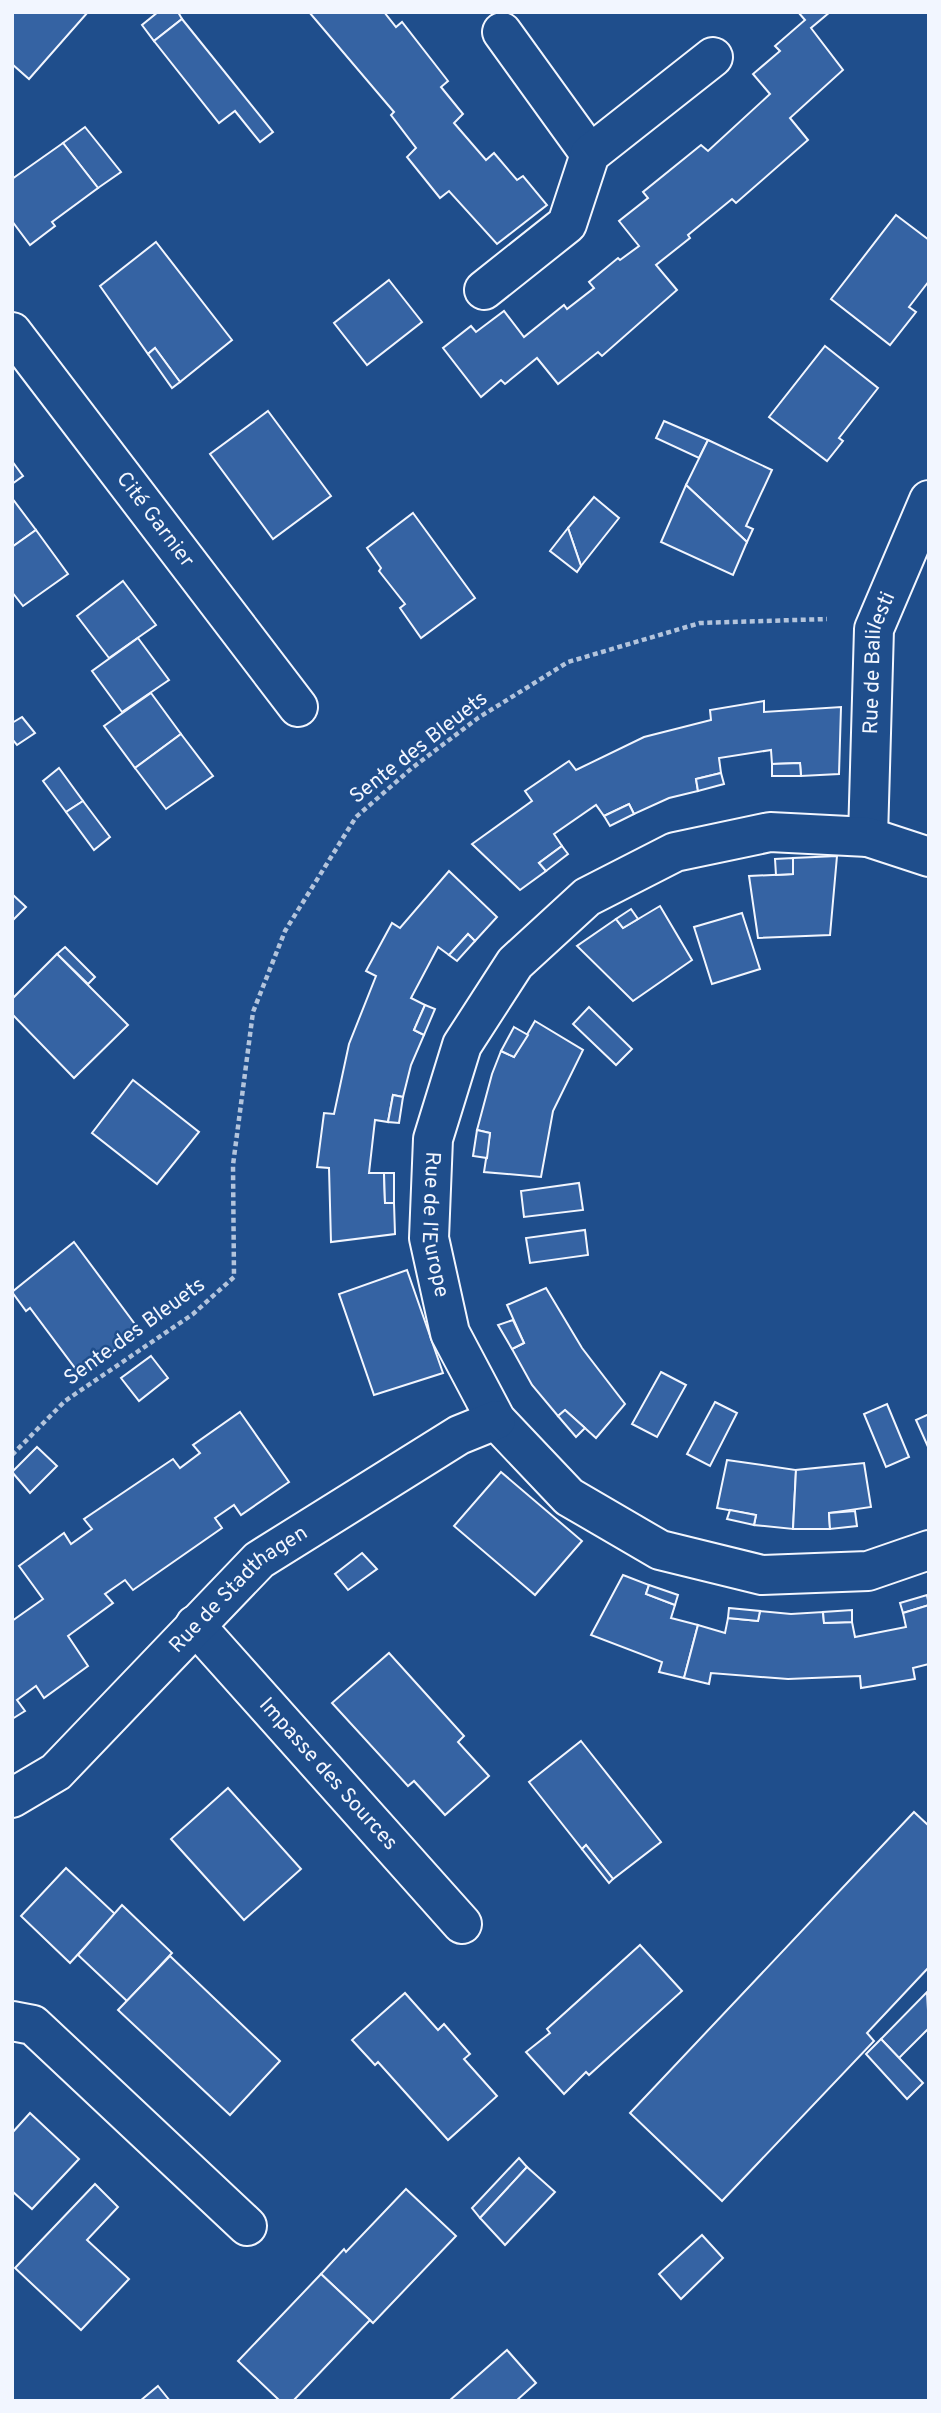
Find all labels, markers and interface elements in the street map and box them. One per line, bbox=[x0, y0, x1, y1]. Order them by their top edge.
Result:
street label: Cité Garnier bbox=[110, 466, 200, 573]
street label: Rue de Balilesti bbox=[857, 588, 902, 735]
street label: Sente des Bleuets bbox=[345, 686, 493, 810]
street label: Rue de l'Europe bbox=[415, 1151, 455, 1300]
street label: Sente des Bleuets bbox=[59, 1272, 211, 1392]
street label: Rue de Stadthagen bbox=[163, 1519, 313, 1659]
street label: Impasse des Sources bbox=[253, 1692, 404, 1856]

